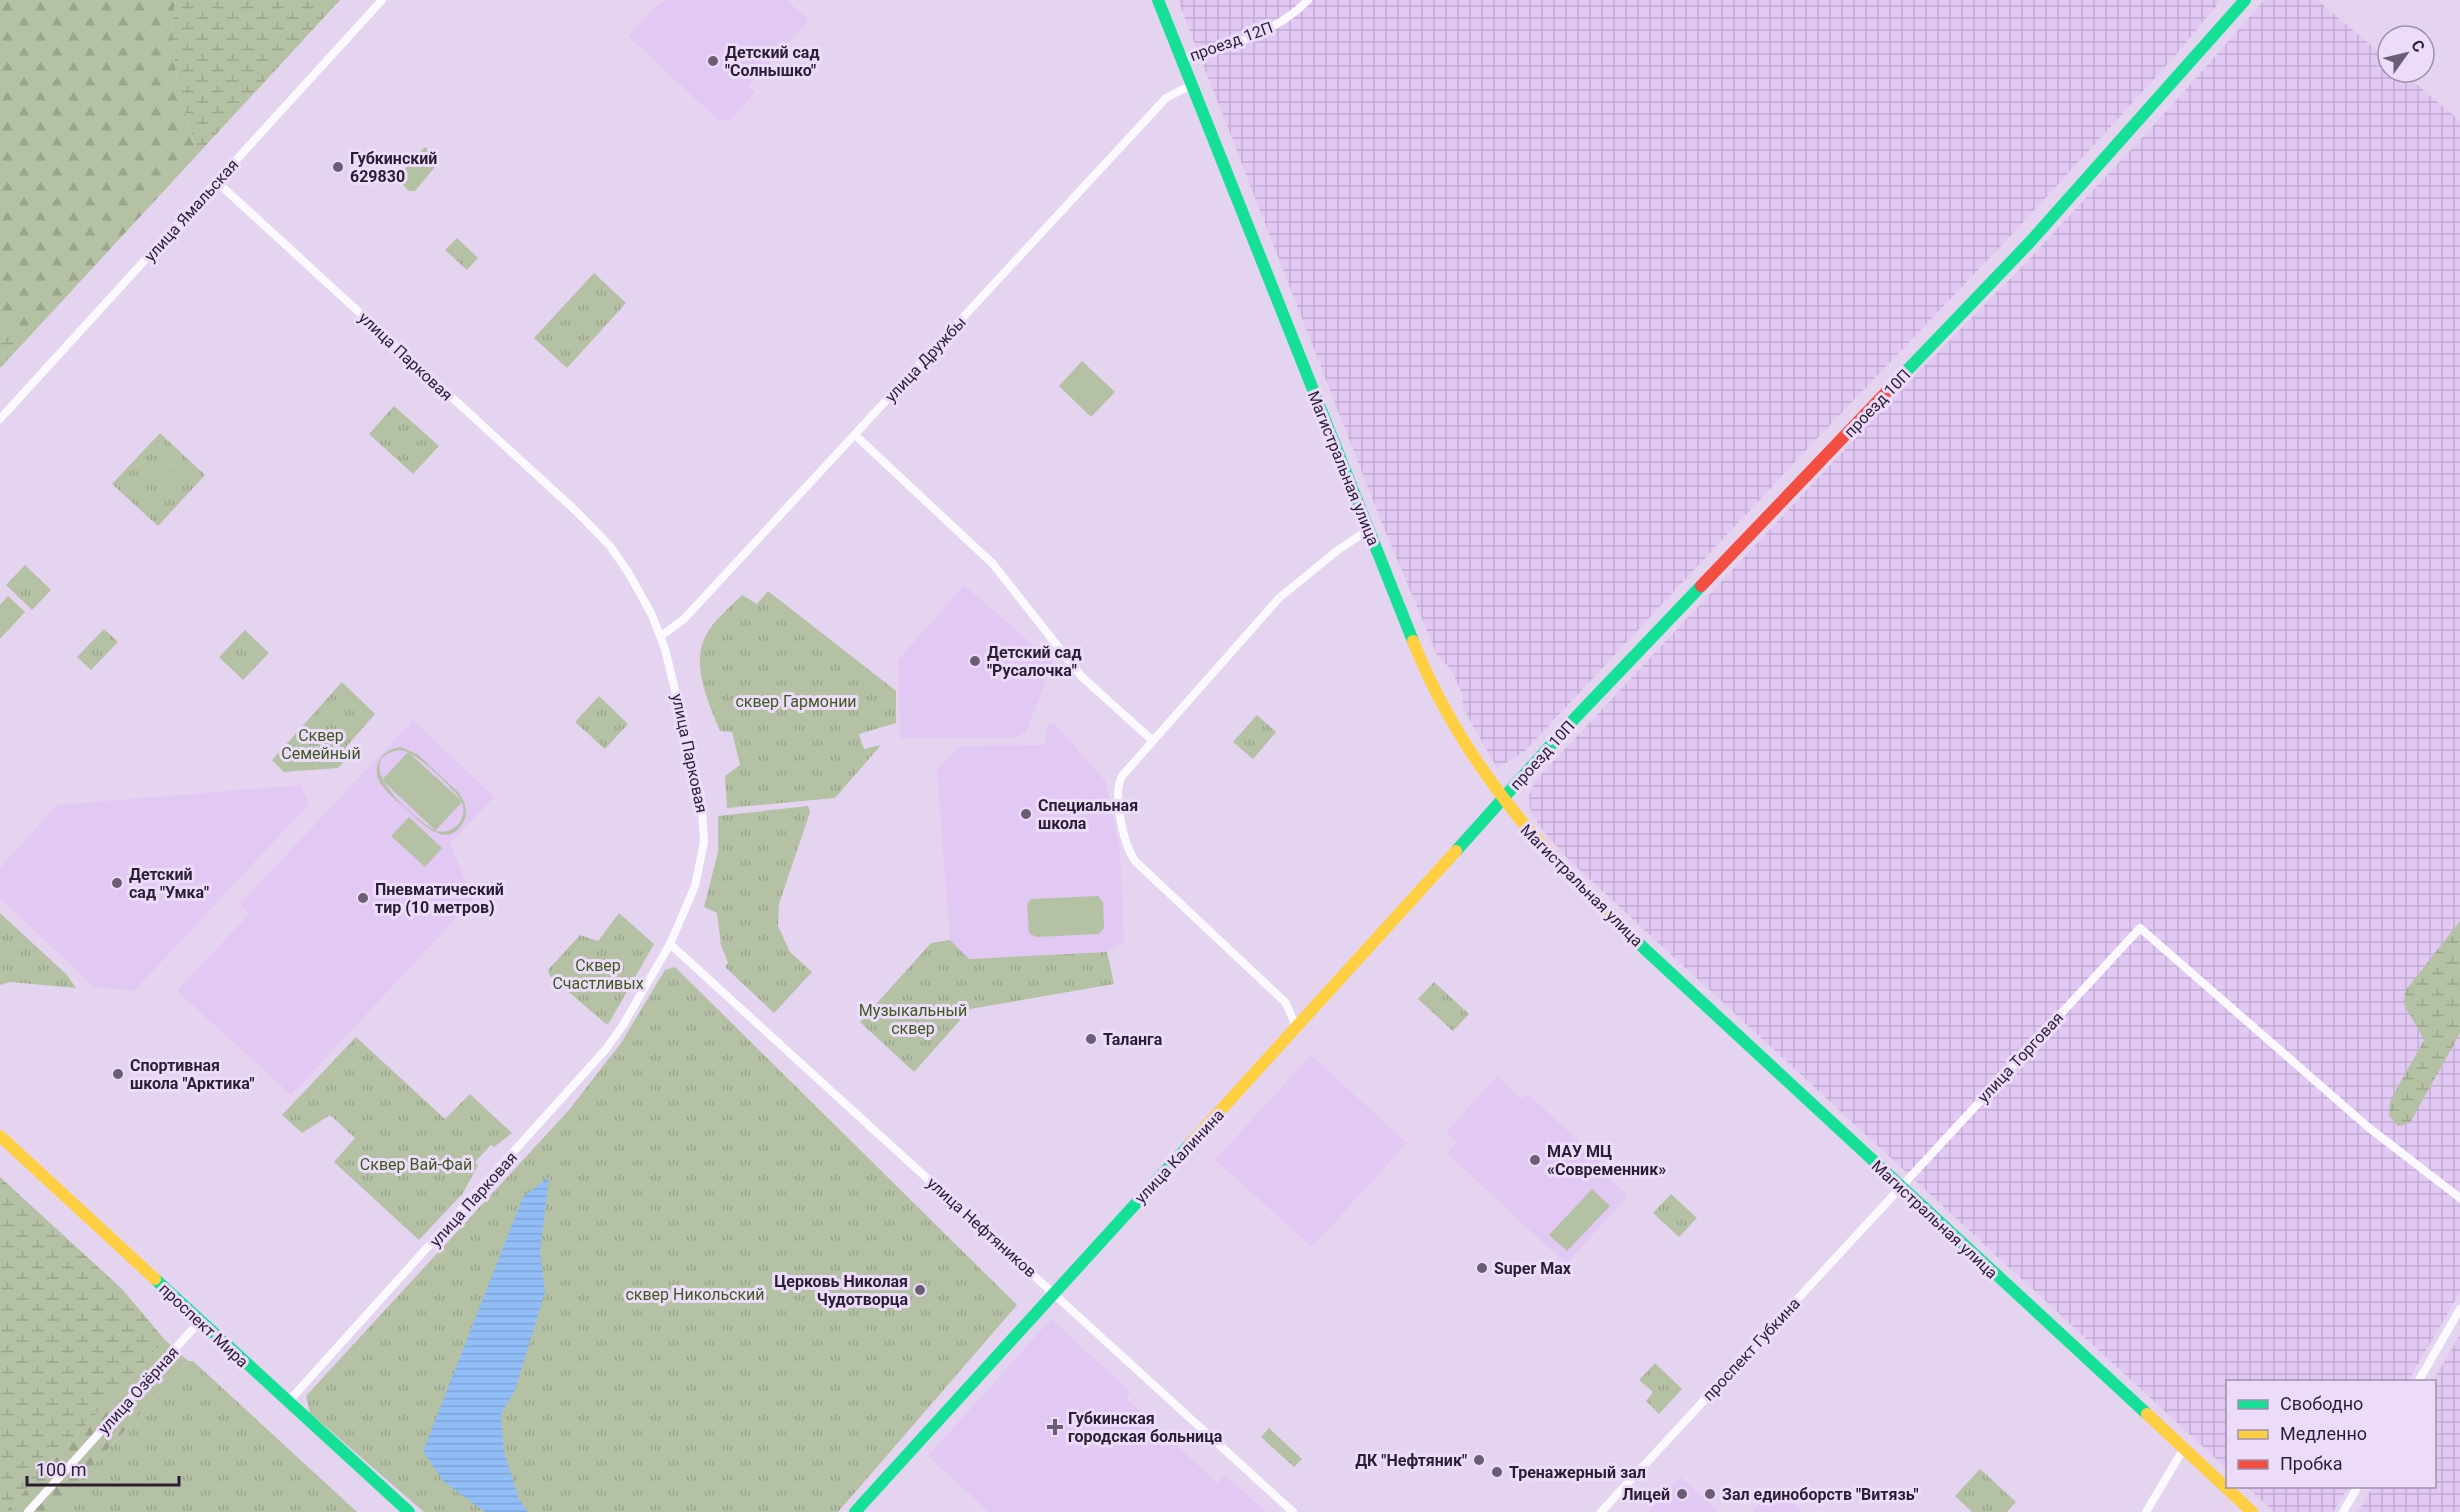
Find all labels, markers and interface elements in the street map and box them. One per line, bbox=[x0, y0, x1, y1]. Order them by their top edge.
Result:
street label: проезд 12П bbox=[1187, 18, 1275, 65]
north arrow bbox=[2376, 24, 2436, 84]
text: С bbox=[2407, 36, 2429, 56]
place label: Детский сад "Солнышко" bbox=[725, 43, 820, 80]
marker: Детский сад "Солнышко" bbox=[706, 54, 720, 68]
place label: Губкинский 629830 bbox=[350, 149, 437, 186]
street label: улица Ямальская bbox=[140, 155, 242, 265]
marker: Губкинский 629830 bbox=[331, 160, 345, 174]
street label: улица Парковая bbox=[355, 308, 456, 405]
street label: улица Дружбы bbox=[881, 313, 970, 406]
street label: проезд 10П bbox=[1840, 365, 1914, 441]
street label: Магистральная улица bbox=[1304, 388, 1383, 548]
place label: Детский сад "Русалочка" bbox=[987, 643, 1082, 680]
marker: Детский сад "Русалочка" bbox=[968, 654, 982, 668]
street label: улица Парковая bbox=[668, 692, 711, 814]
park label: сквер Гармонии bbox=[735, 692, 857, 711]
street label: проезд 10П bbox=[1506, 717, 1579, 794]
park label: Сквер Семейный bbox=[281, 726, 361, 763]
place label: Специальная школа bbox=[1038, 796, 1138, 833]
marker: Специальная школа bbox=[1019, 807, 1033, 821]
street label: Магистральная улица bbox=[1517, 820, 1647, 950]
place label: Детский сад "Умка" bbox=[129, 865, 209, 902]
marker: Детский сад "Умка" bbox=[110, 876, 124, 890]
place label: Пневматический тир (10 метров) bbox=[375, 880, 504, 917]
marker: Пневматический тир (10 метров) bbox=[356, 891, 370, 905]
park label: Сквер Счастливых bbox=[552, 956, 644, 993]
park label: Музыкальный сквер bbox=[859, 1001, 967, 1038]
street label: улица Торговая bbox=[1974, 1008, 2067, 1107]
place label: Таланга bbox=[1103, 1030, 1163, 1049]
marker: Таланга bbox=[1084, 1032, 1098, 1046]
place label: Спортивная школа "Арктика" bbox=[130, 1056, 255, 1093]
marker: Спортивная школа "Арктика" bbox=[111, 1067, 125, 1081]
street label: улица Калинина bbox=[1131, 1105, 1228, 1207]
place label: МАУ МЦ «Современник» bbox=[1547, 1142, 1666, 1179]
street label: улица Парковая bbox=[426, 1148, 521, 1251]
marker: МАУ МЦ «Современник» bbox=[1528, 1153, 1542, 1167]
park label: Сквер Вай-Фай bbox=[360, 1155, 472, 1174]
street label: Магистральная улица bbox=[1868, 1156, 2001, 1283]
street label: улица Нефтяников bbox=[923, 1173, 1040, 1281]
place label: Super Max bbox=[1494, 1259, 1572, 1278]
marker: Super Max bbox=[1475, 1261, 1489, 1275]
place label: Церковь Николая Чудотворца bbox=[774, 1272, 908, 1309]
street label: проспект Мира bbox=[155, 1279, 252, 1371]
marker: Церковь Николая Чудотворца bbox=[913, 1283, 927, 1297]
park label: сквер Никольский bbox=[625, 1285, 765, 1304]
street label: проспект Губкина bbox=[1699, 1294, 1804, 1405]
street label: улица Озёрная bbox=[94, 1343, 183, 1438]
legend bbox=[2226, 1380, 2436, 1488]
text: Свободно bbox=[2280, 1393, 2363, 1414]
place label: Губкинская городская больница bbox=[1068, 1409, 1223, 1446]
marker: Губкинская городская больница bbox=[1046, 1418, 1064, 1436]
text: Медленно bbox=[2280, 1423, 2367, 1444]
scale bar bbox=[27, 1449, 178, 1487]
place label: ДК "Нефтяник" bbox=[1355, 1451, 1467, 1470]
marker: ДК "Нефтяник" bbox=[1472, 1453, 1486, 1467]
text: Пробка bbox=[2280, 1453, 2343, 1474]
text: 100 m bbox=[36, 1459, 87, 1480]
place label: Тренажерный зал bbox=[1509, 1463, 1646, 1482]
marker: Тренажерный зал bbox=[1490, 1465, 1504, 1479]
place label: Лицей bbox=[1622, 1485, 1670, 1504]
place label: Зал единоборств "Витязь" bbox=[1722, 1485, 1919, 1504]
marker: Лицей bbox=[1675, 1487, 1689, 1501]
marker: Зал единоборств "Витязь" bbox=[1703, 1487, 1717, 1501]

